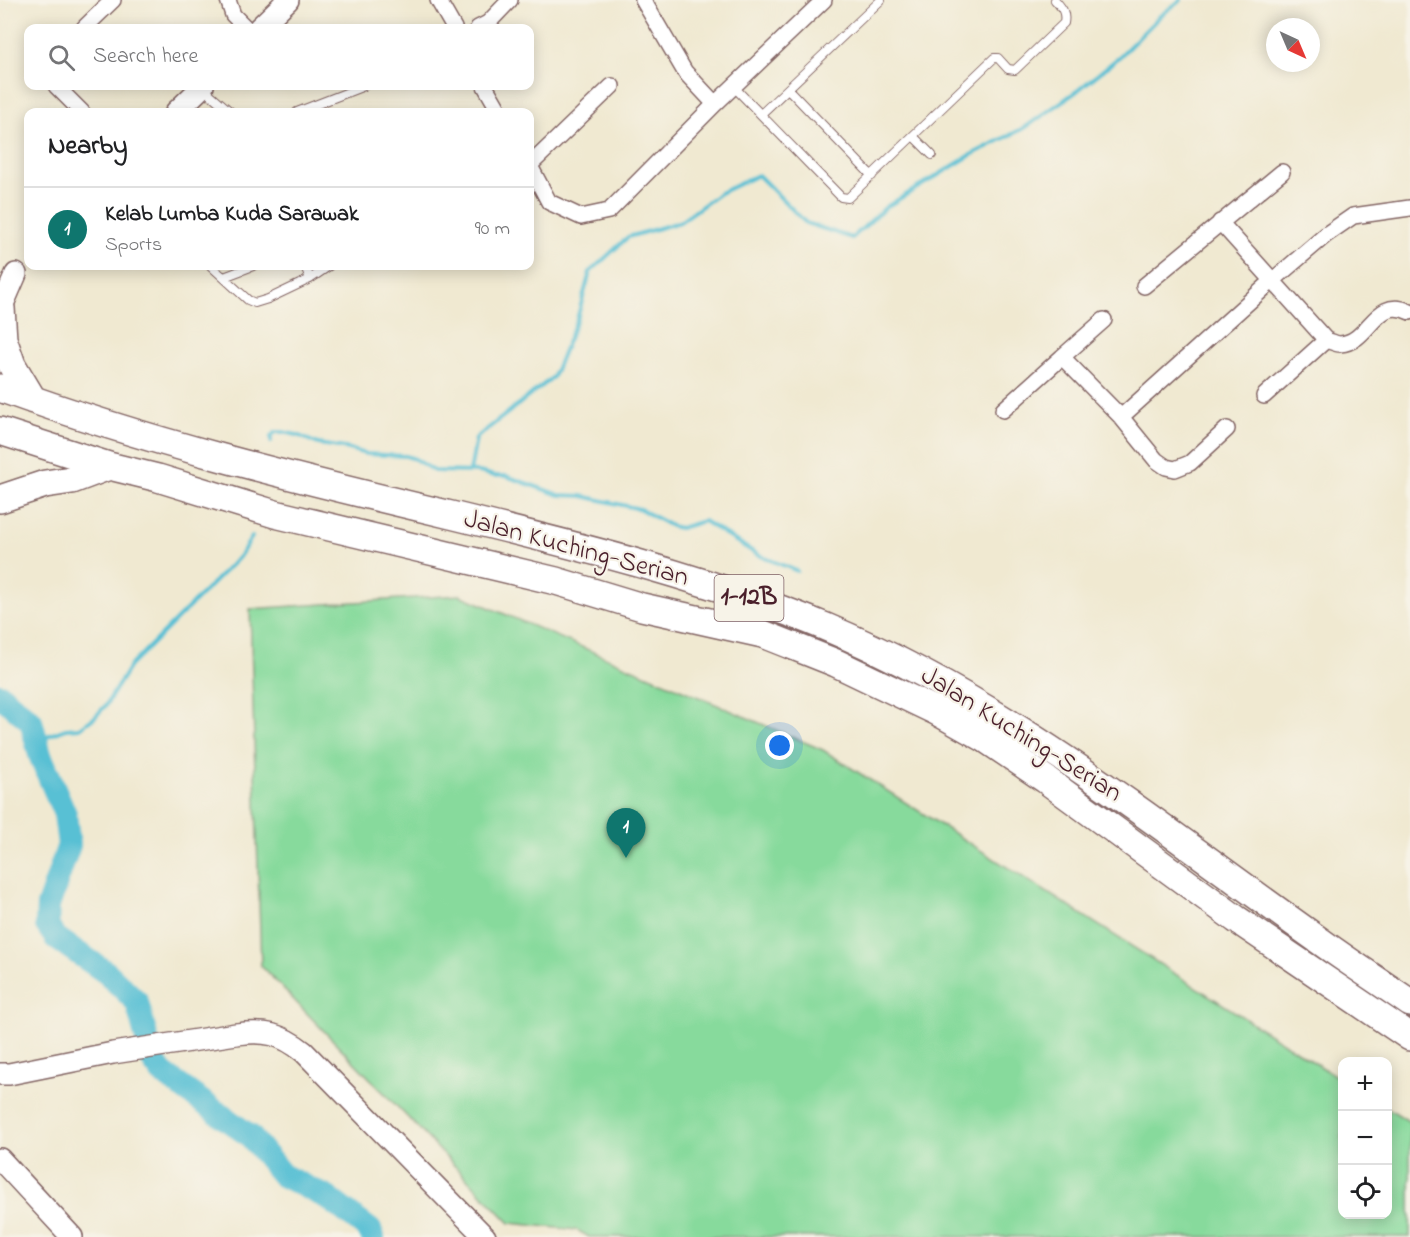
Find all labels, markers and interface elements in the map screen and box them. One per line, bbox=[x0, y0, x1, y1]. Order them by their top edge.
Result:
north arrow bbox=[1266, 18, 1320, 72]
search box bbox=[24, 24, 534, 90]
icon: search bbox=[45, 41, 78, 74]
text: Search here bbox=[93, 41, 198, 73]
text: Nearby bbox=[48, 128, 127, 166]
text: Kelab Lumba Kuda Sarawak bbox=[105, 199, 359, 231]
text: 1 bbox=[64, 215, 71, 244]
text: 90 m bbox=[475, 215, 510, 244]
text: Sports bbox=[105, 231, 162, 260]
street label: Jalan Kuching-Serian bbox=[459, 500, 693, 598]
road number: 1-12B bbox=[714, 575, 783, 621]
street label: Jalan Kuching-Serian bbox=[913, 657, 1129, 813]
your location bbox=[765, 731, 794, 760]
pin: 1 bbox=[606, 808, 646, 858]
map controls bbox=[1338, 1057, 1392, 1219]
button: + bbox=[1338, 1057, 1392, 1111]
button: − bbox=[1338, 1111, 1392, 1165]
button: locate bbox=[1338, 1165, 1392, 1219]

